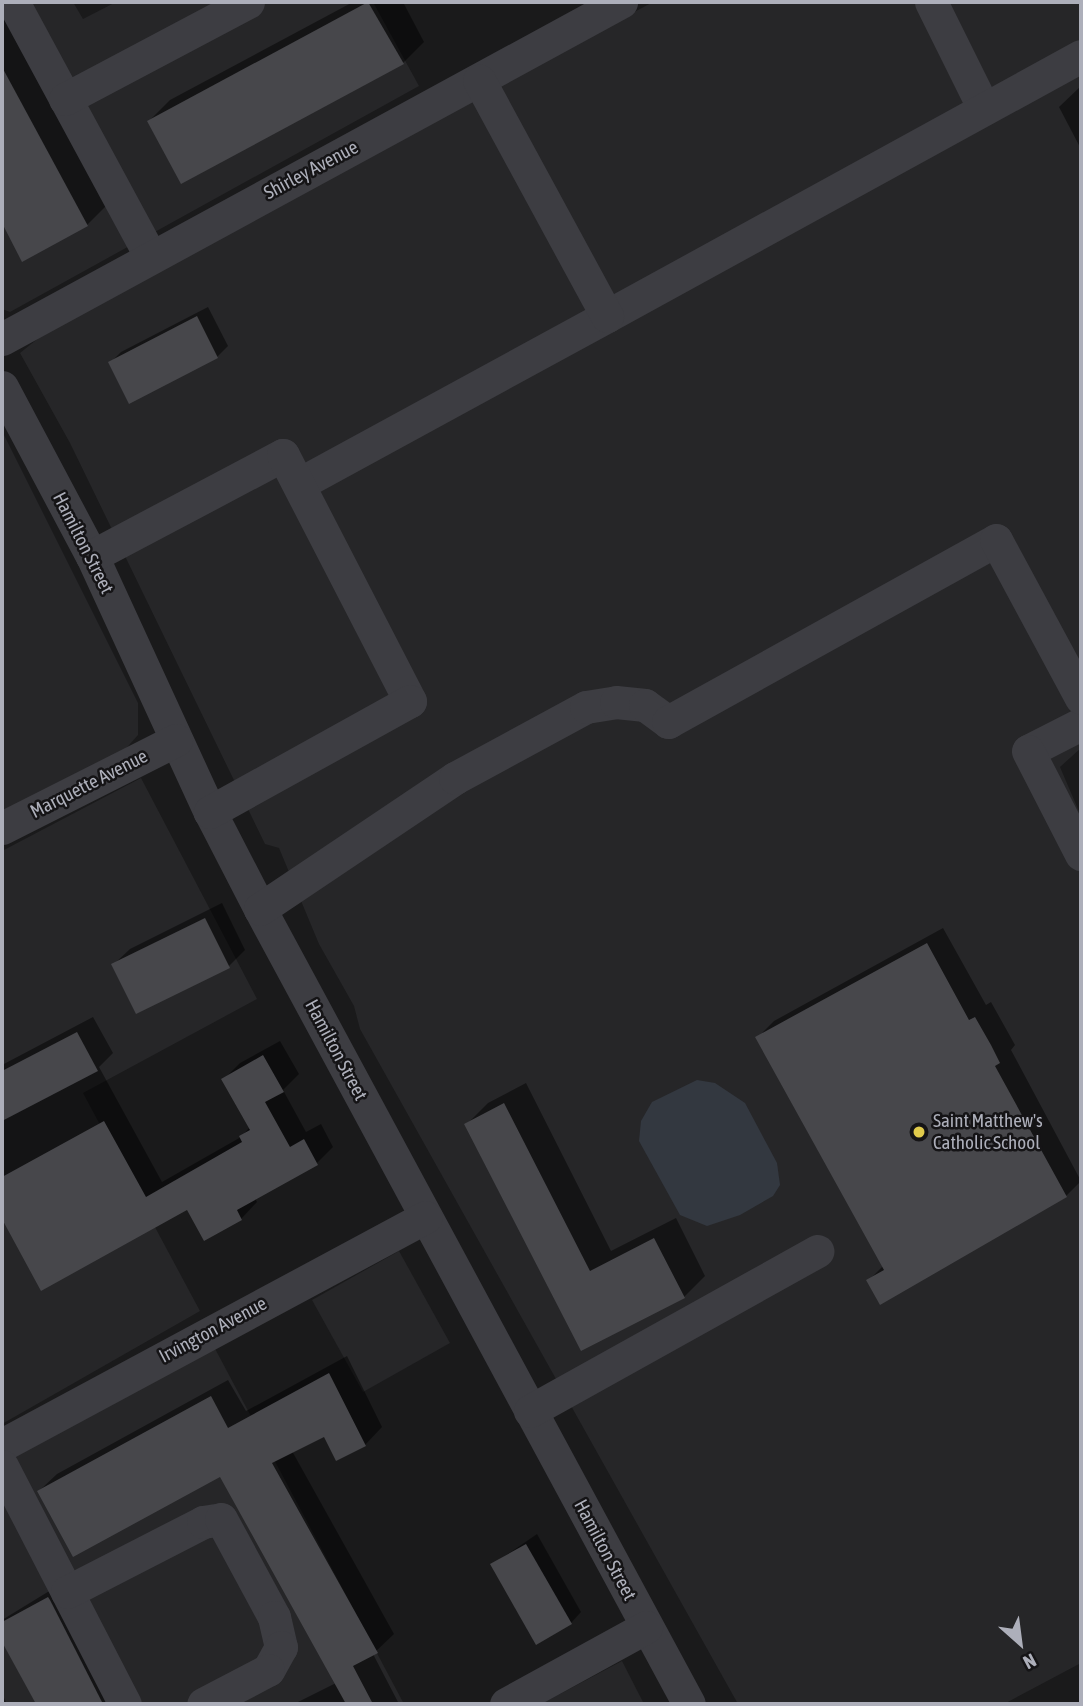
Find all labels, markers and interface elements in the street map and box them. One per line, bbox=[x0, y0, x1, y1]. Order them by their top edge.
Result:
street label: Shirley Avenue bbox=[260, 136, 362, 204]
street label: Hamilton Street bbox=[48, 489, 118, 597]
street label: Marquette Avenue bbox=[27, 745, 151, 823]
street label: Hamilton Street bbox=[300, 996, 372, 1104]
place label: Saint Matthew's Catholic School bbox=[933, 1110, 1043, 1154]
marker: Saint Matthew's Catholic School bbox=[911, 1124, 927, 1140]
street label: Irvington Avenue bbox=[155, 1292, 271, 1368]
street label: Hamilton Street bbox=[569, 1496, 641, 1604]
north arrow bbox=[985, 1608, 1055, 1678]
text: N bbox=[1020, 1649, 1040, 1674]

